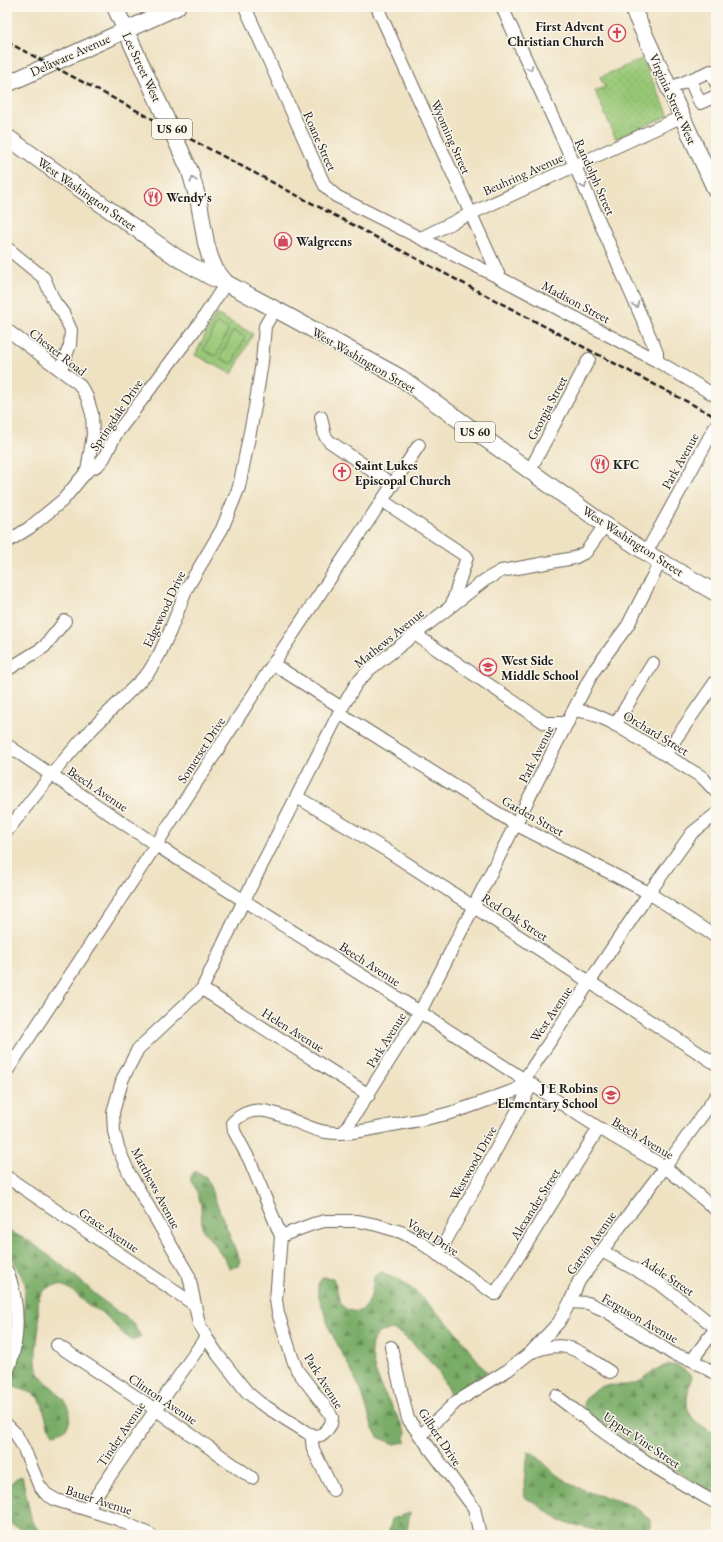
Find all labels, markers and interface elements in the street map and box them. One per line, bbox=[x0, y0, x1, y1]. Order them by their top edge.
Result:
place label: First Advent Christian Church bbox=[507, 18, 605, 50]
church icon: First Advent Christian Church bbox=[607, 23, 627, 43]
street label: Lee Street West bbox=[118, 29, 166, 105]
street label: Delaware Avenue bbox=[27, 30, 113, 80]
street label: Virginia Street West bbox=[645, 51, 701, 147]
one-way arrow bbox=[525, 63, 533, 71]
street label: Wyoming Street bbox=[427, 97, 475, 177]
street label: Roane Street bbox=[299, 108, 341, 174]
road number: US 60 bbox=[152, 119, 192, 139]
street label: Randolph Street bbox=[571, 136, 619, 218]
street label: Beuhring Avenue bbox=[480, 149, 566, 199]
street label: West Washington Street bbox=[34, 153, 140, 235]
one-way arrow bbox=[189, 177, 198, 184]
one-way arrow bbox=[579, 182, 587, 190]
restaurant icon: Wendy's bbox=[143, 187, 163, 207]
place label: Wendy's bbox=[166, 189, 212, 206]
shop icon: Walgreens bbox=[273, 231, 293, 251]
place label: Walgreens bbox=[296, 233, 352, 250]
street label: Madison Street bbox=[539, 277, 613, 327]
one-way arrow bbox=[631, 301, 639, 309]
street label: West Washington Street bbox=[309, 323, 419, 397]
street label: Chester Road bbox=[26, 324, 91, 380]
street label: Georgia Street bbox=[523, 373, 571, 443]
street label: Springdale Drive bbox=[86, 376, 146, 454]
road number: US 60 bbox=[455, 422, 495, 442]
street label: Park Avenue bbox=[658, 430, 702, 492]
restaurant icon: KFC bbox=[590, 454, 610, 474]
place label: KFC bbox=[613, 456, 639, 473]
place label: Saint Lukes Episcopal Church bbox=[355, 457, 452, 489]
church icon: Saint Lukes Episcopal Church bbox=[332, 462, 352, 482]
street label: West Washington Street bbox=[579, 502, 687, 580]
street label: Edgewood Drive bbox=[139, 568, 189, 650]
street label: Mathews Avenue bbox=[350, 604, 428, 672]
place label: West Side Middle School bbox=[501, 652, 579, 684]
school or university icon: West Side Middle School bbox=[478, 657, 498, 677]
street label: Orchard Street bbox=[620, 707, 692, 759]
street label: Somerset Drive bbox=[173, 714, 229, 786]
street label: Park Avenue bbox=[514, 722, 558, 786]
street label: Beech Avenue bbox=[64, 763, 132, 815]
street label: Garden Street bbox=[499, 792, 567, 840]
street label: Red Oak Street bbox=[479, 889, 551, 945]
street label: Beech Avenue bbox=[336, 938, 404, 990]
street label: West Avenue bbox=[526, 983, 576, 1045]
street label: Helen Avenue bbox=[259, 1004, 327, 1056]
street label: Park Avenue bbox=[362, 1009, 410, 1071]
place label: J E Robins Elementary School bbox=[498, 1080, 598, 1112]
school or university icon: J E Robins Elementary School bbox=[601, 1085, 621, 1105]
street label: Beech Avenue bbox=[609, 1113, 677, 1163]
street label: Westwood Drive bbox=[446, 1123, 500, 1203]
street label: Matthews Avenue bbox=[127, 1144, 185, 1232]
street label: Alexander Street bbox=[506, 1165, 564, 1244]
street label: Grace Avenue bbox=[76, 1204, 142, 1256]
street label: Garvin Avenue bbox=[562, 1208, 620, 1278]
street label: Vogel Drive bbox=[404, 1214, 462, 1260]
street label: Adele Street bbox=[638, 1252, 698, 1300]
street label: Ferguson Avenue bbox=[599, 1289, 681, 1347]
street label: Park Avenue bbox=[300, 1350, 348, 1412]
street label: Clinton Avenue bbox=[125, 1370, 201, 1428]
street label: Tinder Avenue bbox=[93, 1398, 149, 1470]
street label: Gilbert Drive bbox=[414, 1405, 466, 1469]
street label: Upper Vine Street bbox=[600, 1408, 684, 1472]
street label: Bauer Avenue bbox=[64, 1481, 134, 1519]

